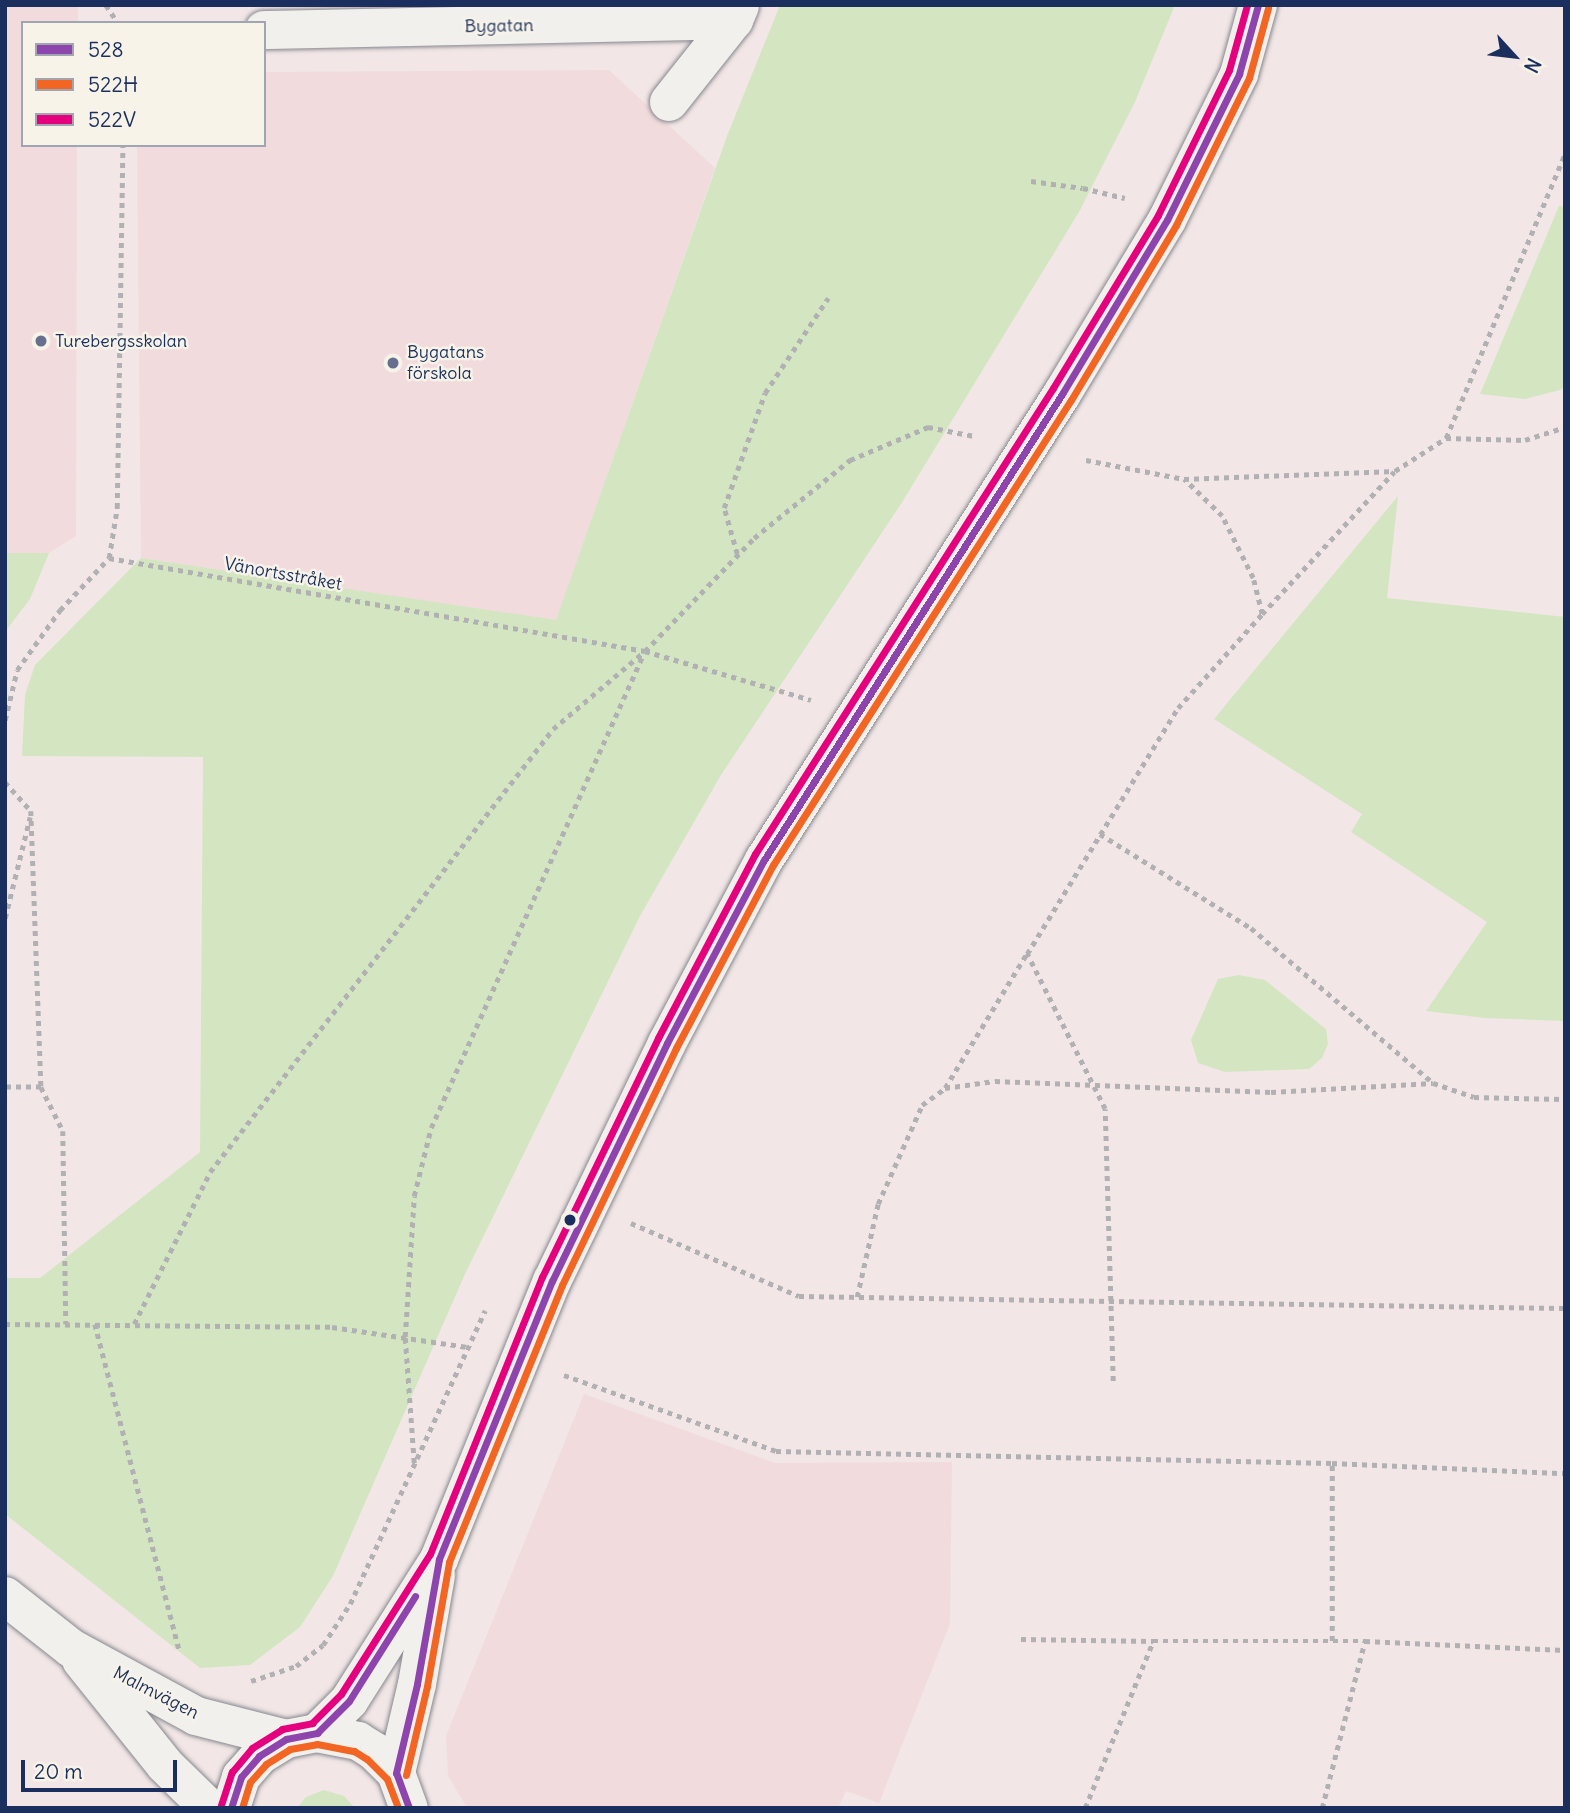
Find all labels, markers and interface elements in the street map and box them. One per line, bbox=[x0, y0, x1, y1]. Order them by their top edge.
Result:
street label: Bygatan bbox=[464, 15, 534, 37]
legend bbox=[21, 21, 266, 147]
north arrow bbox=[1479, 21, 1549, 91]
text: 528 bbox=[88, 36, 124, 63]
text: N bbox=[1519, 54, 1546, 77]
text: 522H bbox=[88, 71, 138, 98]
text: 522V bbox=[88, 106, 136, 133]
place label: Turebergsskolan bbox=[55, 330, 187, 352]
marker: Turebergsskolan bbox=[33, 333, 49, 349]
place label: Bygatans förskola bbox=[407, 342, 484, 384]
marker: Bygatans förskola bbox=[385, 355, 401, 371]
street label: Vänortsstråket bbox=[222, 553, 344, 595]
unlabelled marker bbox=[563, 1213, 577, 1227]
street label: Malmvägen bbox=[109, 1662, 203, 1724]
scale bar bbox=[24, 1746, 180, 1790]
text: 20 m bbox=[34, 1758, 83, 1785]

